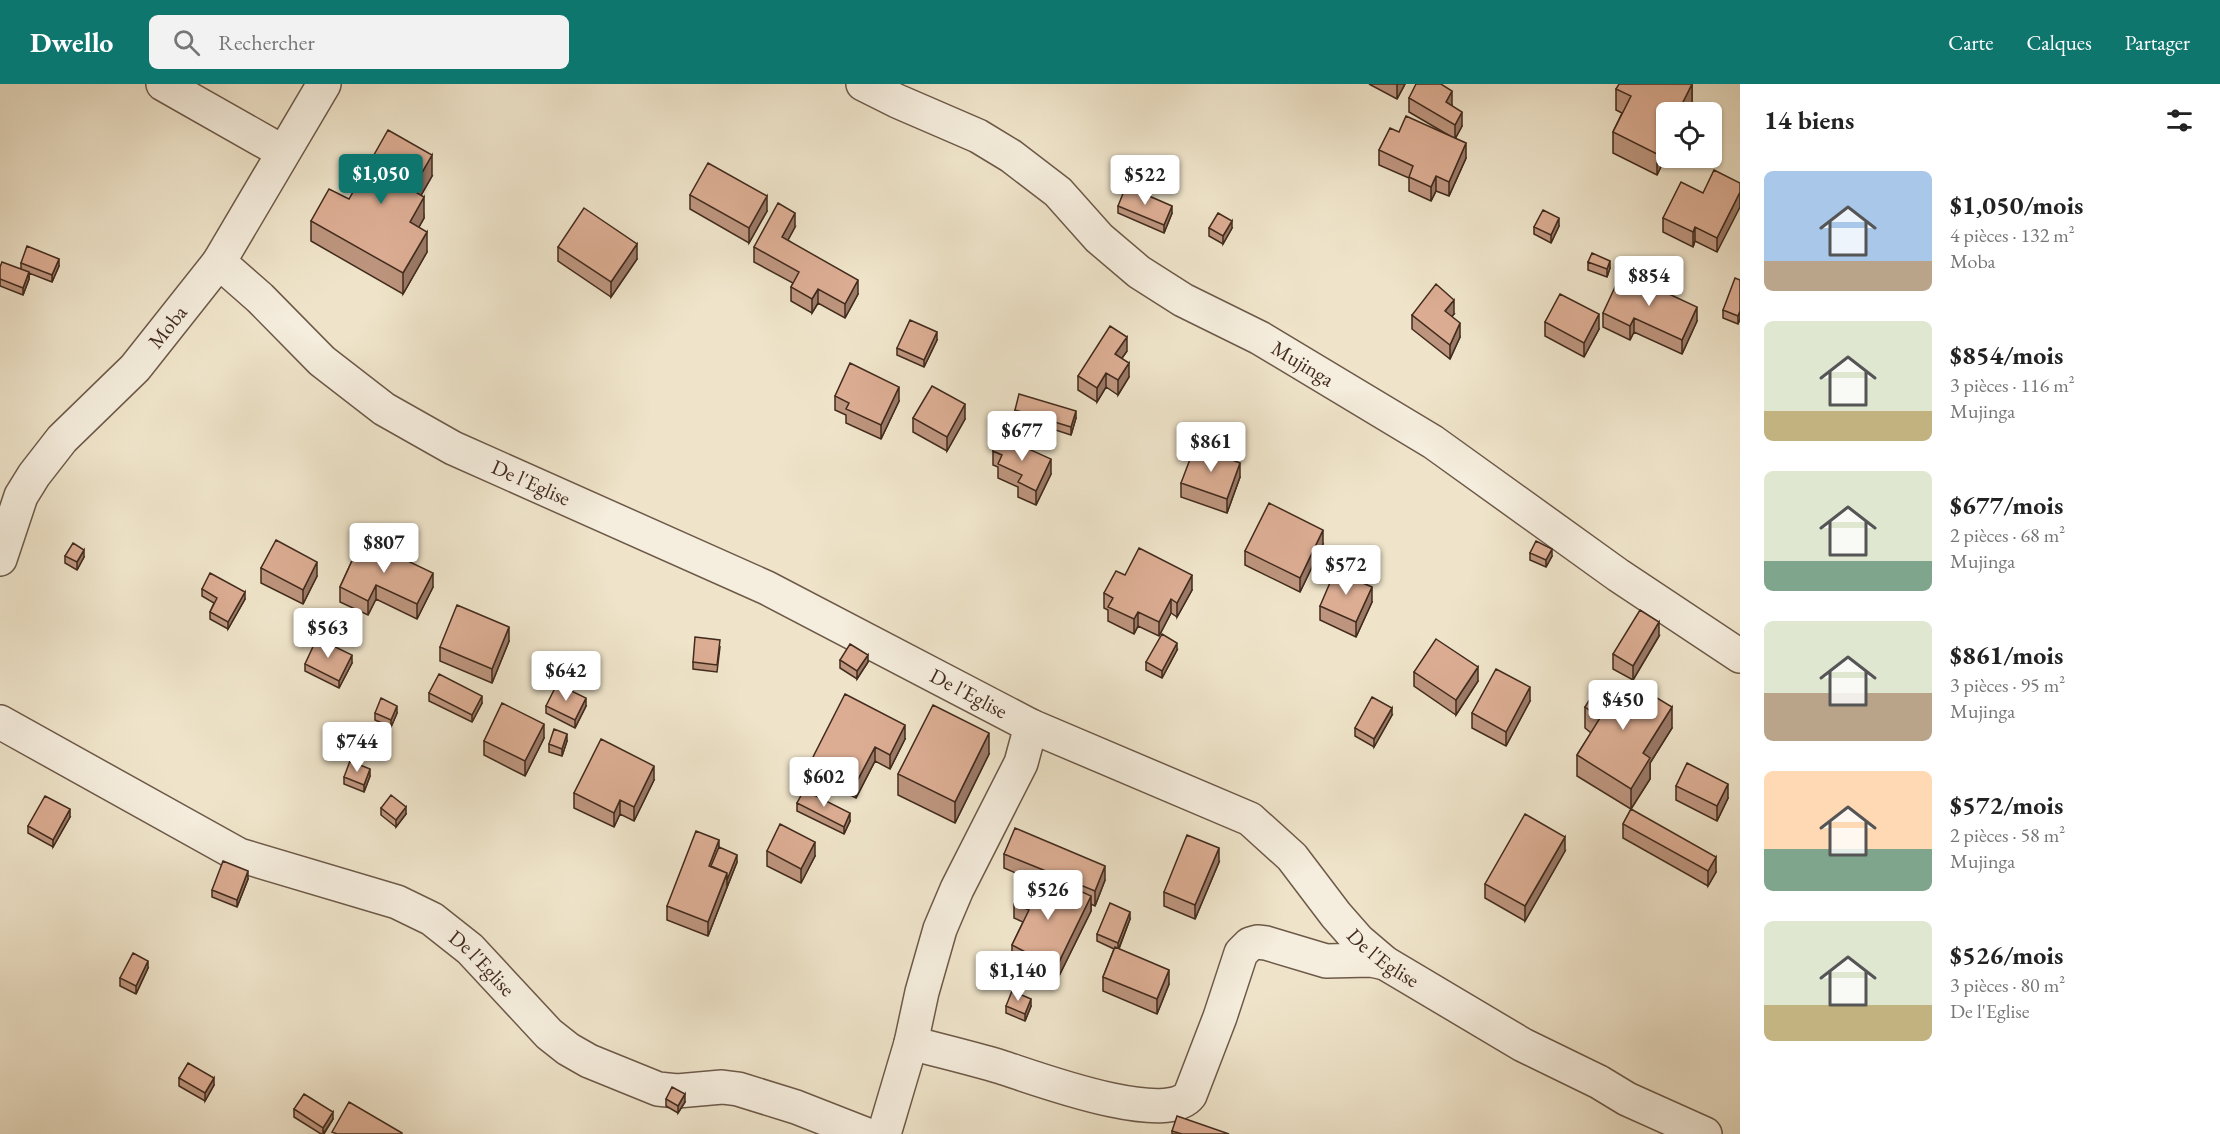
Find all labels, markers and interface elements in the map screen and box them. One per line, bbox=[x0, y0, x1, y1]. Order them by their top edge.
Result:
search box bbox=[149, 15, 569, 69]
text: Dwello bbox=[30, 24, 113, 60]
icon: search bbox=[170, 26, 203, 59]
text: Rechercher bbox=[218, 28, 315, 57]
text: Carte bbox=[1948, 29, 1993, 56]
text: Calques bbox=[2026, 29, 2092, 56]
text: Partager bbox=[2125, 29, 2190, 56]
map controls bbox=[1656, 102, 1722, 168]
button: locate bbox=[1656, 102, 1722, 168]
text: 14 biens bbox=[1764, 103, 1854, 137]
icon: filters bbox=[2163, 104, 2196, 137]
pin: $1,050 bbox=[332, 154, 430, 205]
pin: $522 bbox=[1109, 155, 1181, 206]
text: $1,050 bbox=[353, 160, 409, 186]
text: $522 bbox=[1125, 161, 1165, 187]
text: $1,050/mois bbox=[1950, 188, 2083, 222]
icon: home bbox=[1812, 195, 1884, 267]
text: 4 pièces · 132 m² bbox=[1950, 222, 2075, 248]
text: Moba bbox=[1950, 248, 1995, 274]
pin: $854 bbox=[1613, 256, 1685, 307]
text: $854 bbox=[1629, 262, 1669, 288]
street label: Moba bbox=[142, 299, 193, 354]
street label: Mujinga bbox=[1267, 334, 1340, 393]
text: $854/mois bbox=[1950, 338, 2063, 372]
icon: home bbox=[1812, 345, 1884, 417]
text: 3 pièces · 116 m² bbox=[1950, 372, 2075, 398]
text: Mujinga bbox=[1950, 398, 2015, 424]
pin: $677 bbox=[986, 411, 1058, 462]
text: $677 bbox=[1002, 417, 1042, 443]
pin: $861 bbox=[1175, 422, 1247, 473]
text: $861 bbox=[1191, 428, 1231, 454]
street label: De l'Eglise bbox=[487, 453, 575, 512]
text: $677/mois bbox=[1950, 488, 2063, 522]
icon: home bbox=[1812, 495, 1884, 567]
text: 2 pièces · 68 m² bbox=[1950, 522, 2065, 548]
pin: $807 bbox=[348, 523, 420, 574]
text: $807 bbox=[364, 529, 404, 555]
pin: $572 bbox=[1310, 545, 1382, 596]
text: Mujinga bbox=[1950, 548, 2015, 574]
text: $572 bbox=[1326, 551, 1366, 577]
pin: $563 bbox=[292, 608, 364, 659]
text: $563 bbox=[308, 614, 348, 640]
text: $861/mois bbox=[1950, 638, 2063, 672]
icon: home bbox=[1812, 645, 1884, 717]
pin: $642 bbox=[530, 651, 602, 702]
text: $642 bbox=[546, 657, 586, 683]
street label: De l'Eglise bbox=[926, 662, 1012, 724]
text: 3 pièces · 95 m² bbox=[1950, 672, 2065, 698]
pin: $450 bbox=[1587, 680, 1659, 731]
text: $450 bbox=[1603, 686, 1643, 712]
text: Mujinga bbox=[1950, 698, 2015, 724]
pin: $744 bbox=[321, 722, 393, 773]
text: $744 bbox=[337, 728, 377, 754]
pin: $602 bbox=[788, 757, 860, 808]
text: $602 bbox=[804, 763, 844, 789]
text: $572/mois bbox=[1950, 788, 2063, 822]
icon: home bbox=[1812, 795, 1884, 867]
text: 2 pièces · 58 m² bbox=[1950, 822, 2065, 848]
text: Mujinga bbox=[1950, 848, 2015, 874]
pin: $526 bbox=[1012, 870, 1084, 921]
text: $526 bbox=[1028, 876, 1068, 902]
street label: De l'Eglise bbox=[443, 923, 521, 1002]
street label: De l'Eglise bbox=[1341, 923, 1424, 993]
text: $526/mois bbox=[1950, 938, 2063, 972]
icon: home bbox=[1812, 945, 1884, 1017]
pin: $1,140 bbox=[969, 951, 1067, 1002]
text: $1,140 bbox=[990, 957, 1046, 983]
text: 3 pièces · 80 m² bbox=[1950, 972, 2065, 998]
text: De l'Eglise bbox=[1950, 998, 2030, 1024]

